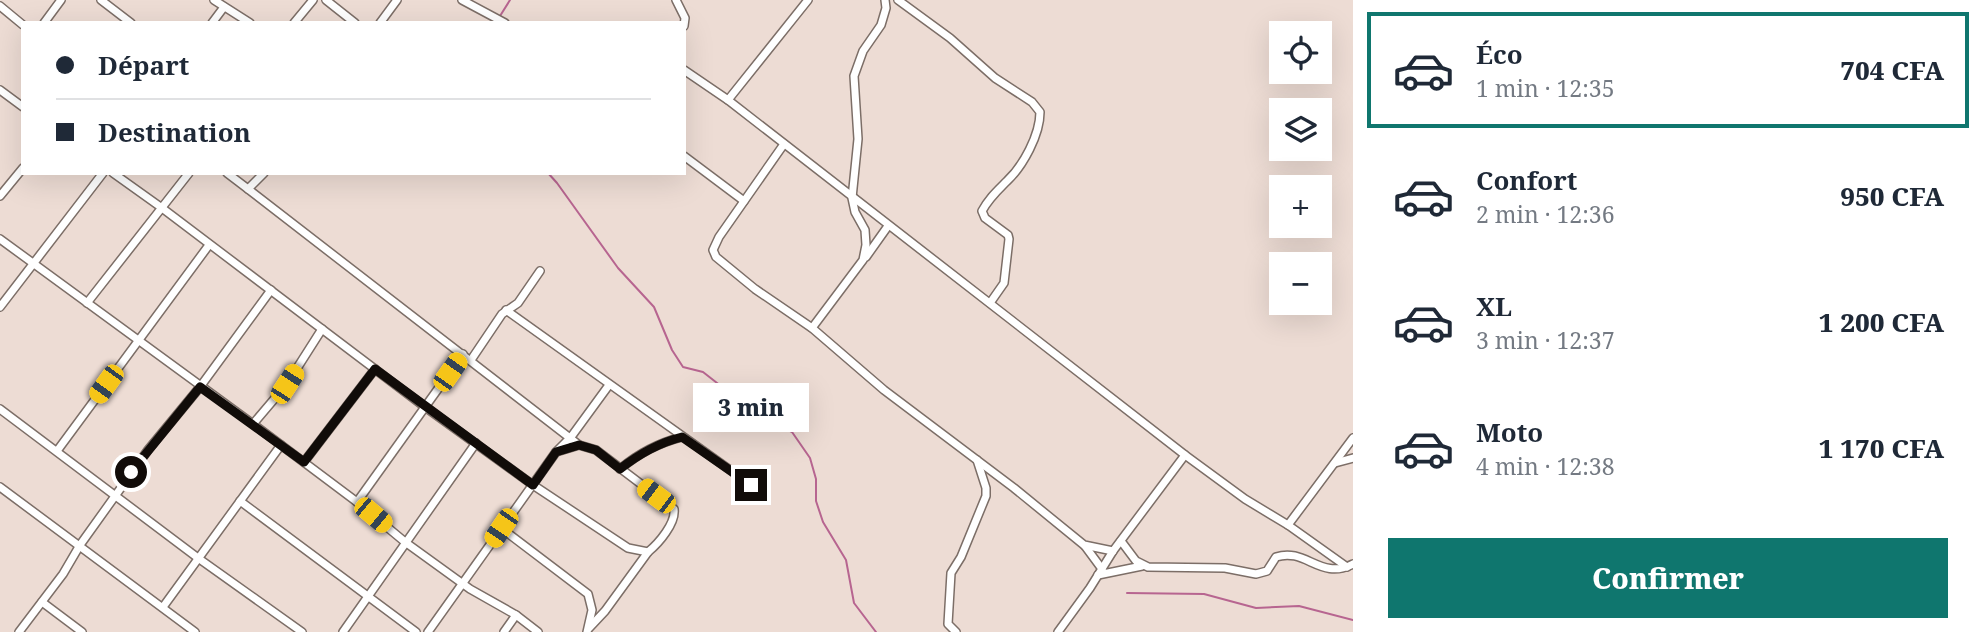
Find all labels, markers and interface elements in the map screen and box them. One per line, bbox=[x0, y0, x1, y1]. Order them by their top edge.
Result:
map controls bbox=[1269, 21, 1332, 315]
button: locate bbox=[1269, 21, 1332, 84]
text: Éco bbox=[1476, 36, 1523, 72]
icon: car bbox=[1392, 39, 1455, 102]
text: Départ bbox=[98, 47, 189, 83]
text: 704 CFA bbox=[1840, 52, 1944, 88]
text: 1 min · 12:35 bbox=[1476, 72, 1614, 104]
button: layers bbox=[1269, 98, 1332, 161]
text: Destination bbox=[98, 114, 251, 150]
text: Confort bbox=[1476, 162, 1577, 198]
icon: car bbox=[1392, 165, 1455, 228]
button: + bbox=[1269, 175, 1332, 238]
text: 950 CFA bbox=[1840, 178, 1944, 214]
text: 2 min · 12:36 bbox=[1476, 198, 1614, 230]
button: − bbox=[1269, 252, 1332, 315]
text: XL bbox=[1476, 288, 1512, 324]
icon: car bbox=[1392, 291, 1455, 354]
text: 1 200 CFA bbox=[1819, 304, 1944, 340]
text: 3 min · 12:37 bbox=[1476, 324, 1614, 356]
car bbox=[430, 349, 471, 395]
car bbox=[86, 361, 127, 407]
car bbox=[267, 361, 308, 407]
callout: 3 min bbox=[693, 384, 809, 433]
text: 3 min bbox=[718, 391, 784, 423]
text: Moto bbox=[1476, 414, 1543, 450]
icon: car bbox=[1392, 417, 1455, 480]
text: 1 170 CFA bbox=[1819, 430, 1944, 466]
text: 4 min · 12:38 bbox=[1476, 450, 1614, 482]
route start bbox=[115, 456, 147, 488]
route end bbox=[735, 469, 767, 501]
car bbox=[633, 475, 680, 517]
car bbox=[351, 493, 396, 537]
car bbox=[481, 505, 522, 551]
button: Confirmer bbox=[1388, 538, 1948, 618]

